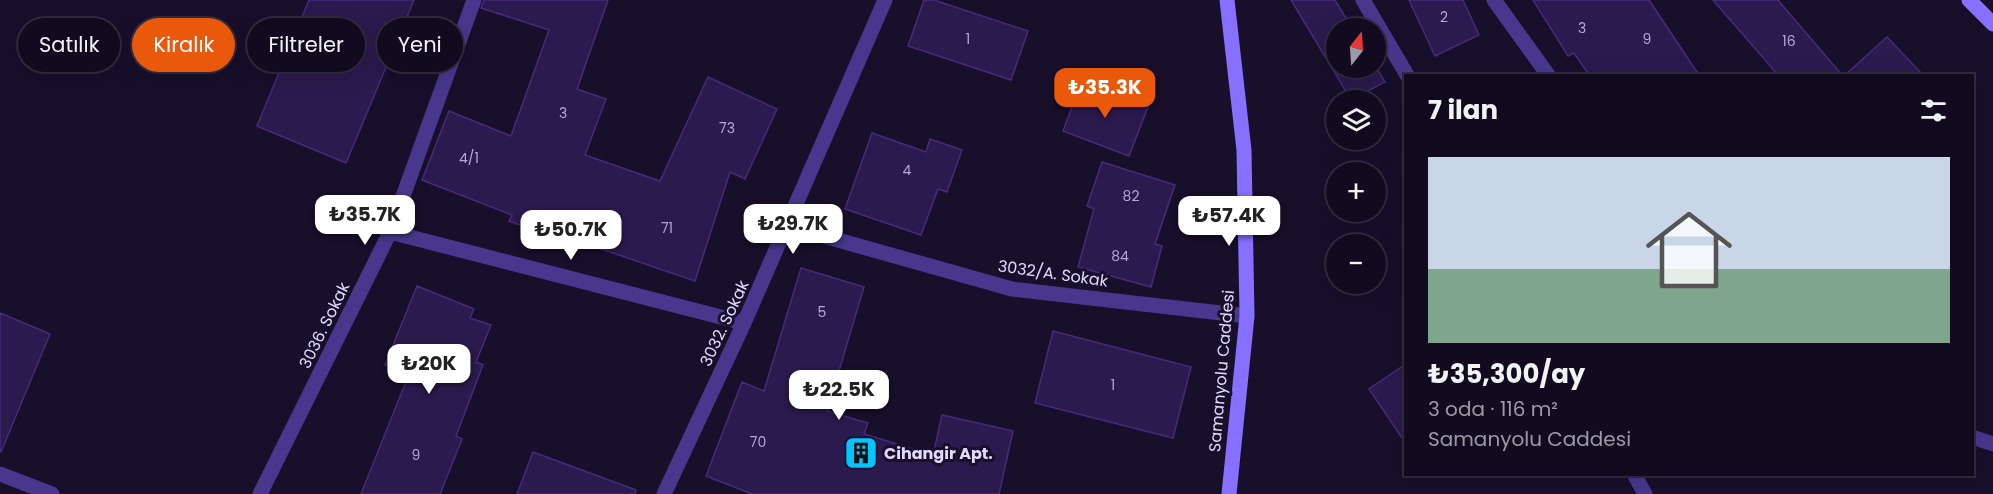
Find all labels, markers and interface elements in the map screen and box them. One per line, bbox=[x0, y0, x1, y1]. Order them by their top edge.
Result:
house number: 2 bbox=[1440, 7, 1448, 27]
chip: Satılık bbox=[18, 18, 120, 72]
chip: Kiralık bbox=[132, 18, 235, 72]
chip: Filtreler bbox=[247, 18, 365, 72]
chip: Yeni bbox=[377, 18, 463, 72]
north arrow bbox=[1326, 18, 1386, 78]
map controls bbox=[1326, 18, 1386, 294]
house number: 3 bbox=[1578, 18, 1586, 38]
house number: 1 bbox=[966, 29, 970, 49]
house number: 9 bbox=[1643, 29, 1651, 49]
house number: 16 bbox=[1782, 31, 1796, 51]
pin: ₺35.3K bbox=[1056, 68, 1154, 119]
text: ₺35.3K bbox=[1068, 73, 1142, 101]
button: layers bbox=[1326, 90, 1386, 150]
text: 7 ilan bbox=[1428, 92, 1498, 128]
icon: filters bbox=[1917, 94, 1950, 127]
house number: 3 bbox=[559, 103, 567, 123]
house number: 73 bbox=[719, 118, 735, 138]
house number: 4/1 bbox=[459, 148, 479, 168]
house number: 4 bbox=[903, 160, 912, 180]
button: + bbox=[1326, 162, 1386, 222]
house number: 82 bbox=[1123, 186, 1139, 206]
pin: ₺35.7K bbox=[316, 195, 414, 246]
pin: ₺57.4K bbox=[1180, 196, 1278, 247]
icon: home bbox=[1635, 196, 1743, 304]
text: ₺35.7K bbox=[329, 200, 401, 228]
text: ₺57.4K bbox=[1192, 201, 1266, 229]
pin: ₺29.7K bbox=[744, 204, 842, 255]
text: ₺29.7K bbox=[758, 209, 828, 237]
pin: ₺50.7K bbox=[522, 210, 620, 261]
text: ₺50.7K bbox=[535, 215, 608, 243]
house number: 71 bbox=[661, 218, 673, 238]
button: − bbox=[1326, 234, 1386, 294]
house number: 84 bbox=[1111, 246, 1129, 266]
street label: 3032/A. Sokak bbox=[996, 254, 1110, 293]
street label: 3032. Sokak bbox=[694, 276, 755, 370]
street label: 3036. Sokak bbox=[294, 277, 356, 372]
street label: Samanyolu Caddesi bbox=[1203, 289, 1240, 453]
house number: 5 bbox=[818, 302, 826, 322]
pin: ₺20K bbox=[393, 344, 465, 395]
text: ₺20K bbox=[401, 349, 457, 377]
text: ₺35,300/ay bbox=[1428, 356, 1585, 392]
pin: ₺22.5K bbox=[790, 370, 888, 421]
text: ₺22.5K bbox=[803, 375, 875, 403]
house number: 1 bbox=[1111, 375, 1115, 395]
text: 3 oda · 116 m² bbox=[1428, 395, 1558, 423]
text: Samanyolu Caddesi bbox=[1428, 425, 1631, 453]
house number: 70 bbox=[750, 432, 766, 452]
building icon: Cihangir Apt. bbox=[843, 435, 879, 471]
place label: Cihangir Apt. bbox=[884, 442, 993, 465]
house number: 9 bbox=[412, 445, 420, 465]

